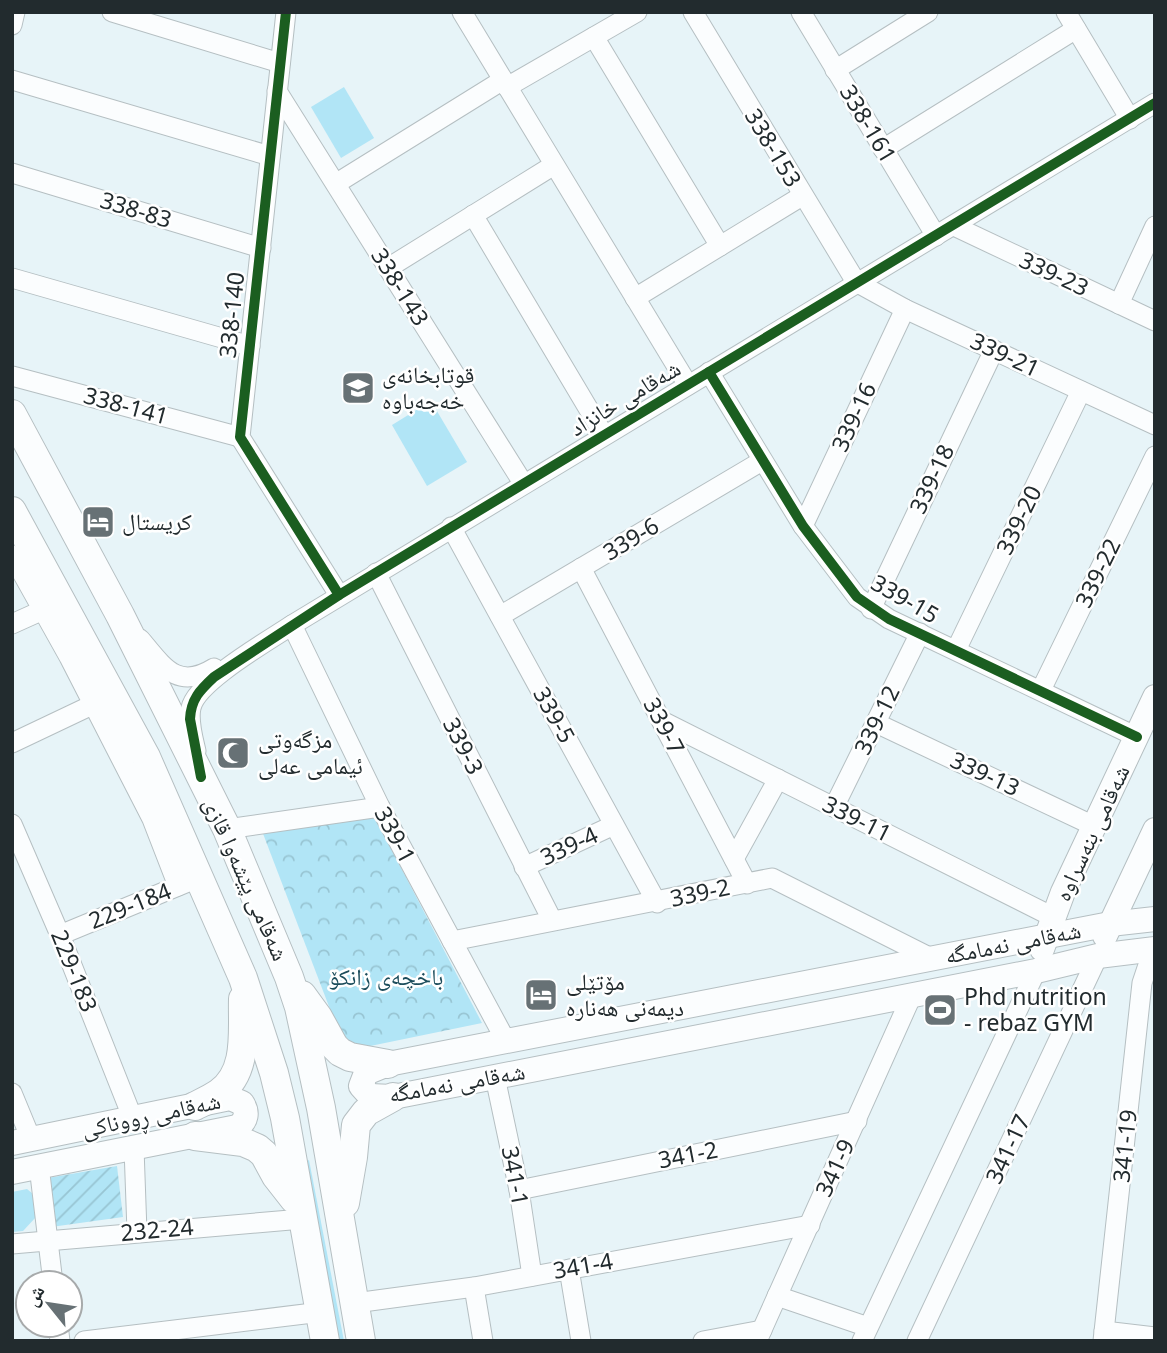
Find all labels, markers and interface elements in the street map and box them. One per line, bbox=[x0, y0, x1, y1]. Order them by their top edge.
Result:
street label: 338-161 bbox=[833, 78, 905, 169]
street label: 338-153 bbox=[738, 102, 810, 193]
street label: 338-83 bbox=[97, 183, 176, 235]
street label: 338-143 bbox=[364, 241, 437, 332]
street label: 339-23 bbox=[1014, 243, 1094, 303]
street label: 338-140 bbox=[211, 270, 251, 360]
street label: 339-21 bbox=[965, 324, 1045, 384]
street label: شەقامی خانزاد bbox=[563, 351, 686, 443]
place label: قوتابخانەی خەجەباوە bbox=[382, 358, 475, 416]
school or university icon: قوتابخانەی خەجەباوە bbox=[339, 369, 377, 407]
street label: 339-16 bbox=[823, 377, 883, 457]
street label: 338-141 bbox=[80, 378, 172, 432]
street label: 339-18 bbox=[901, 439, 961, 519]
street label: 339-20 bbox=[988, 480, 1049, 559]
hotel icon: كريستال bbox=[79, 503, 117, 541]
place label: كريستال bbox=[122, 505, 192, 537]
street label: 339-6 bbox=[597, 509, 664, 567]
street label: 339-22 bbox=[1067, 533, 1128, 612]
street label: 339-15 bbox=[866, 566, 945, 630]
street label: 339-12 bbox=[846, 680, 907, 759]
street label: 339-5 bbox=[526, 681, 583, 749]
street label: 339-7 bbox=[637, 692, 693, 760]
street label: 339-3 bbox=[436, 712, 492, 780]
place label: مزگەوتی ئیمامی عەلی bbox=[258, 723, 363, 781]
mosque icon: مزگەوتی ئیمامی عەلی bbox=[214, 734, 252, 772]
street label: 339-13 bbox=[945, 743, 1025, 803]
street label: شەقامی بنەسراوە bbox=[1046, 759, 1137, 906]
street label: 339-11 bbox=[818, 787, 897, 849]
street label: شەقامی پێشەوا قازی bbox=[197, 792, 297, 965]
street label: 339-1 bbox=[368, 801, 424, 869]
street label: 339-4 bbox=[535, 818, 603, 872]
street label: 339-2 bbox=[667, 870, 732, 914]
street label: 229-184 bbox=[84, 874, 176, 936]
street label: شەقامی نەمامگە bbox=[942, 913, 1083, 971]
street label: 229-183 bbox=[44, 925, 106, 1017]
park label: باخچەی زانکۆ bbox=[329, 960, 443, 992]
place label: مۆتێلی دیمەنی هەنارە bbox=[566, 965, 684, 1023]
hotel icon: مۆتێلی دیمەنی هەنارە bbox=[522, 976, 560, 1014]
place label: Phd nutrition - rebaz GYM bbox=[964, 980, 1107, 1038]
sports icon: Phd nutrition - rebaz GYM bbox=[921, 991, 959, 1029]
street label: شەقامی نەمامگە bbox=[386, 1054, 527, 1110]
street label: شەقامی ڕووناکی bbox=[78, 1084, 224, 1147]
street label: 341-19 bbox=[1104, 1108, 1144, 1184]
street label: 341-17 bbox=[977, 1109, 1037, 1189]
street label: 341-2 bbox=[655, 1133, 720, 1175]
street label: 341-9 bbox=[807, 1134, 861, 1202]
street label: 341-1 bbox=[495, 1143, 537, 1208]
street label: 232-24 bbox=[119, 1210, 195, 1248]
street label: 341-4 bbox=[550, 1244, 615, 1286]
north arrow bbox=[14, 1269, 84, 1339]
text: ش bbox=[18, 1280, 51, 1311]

